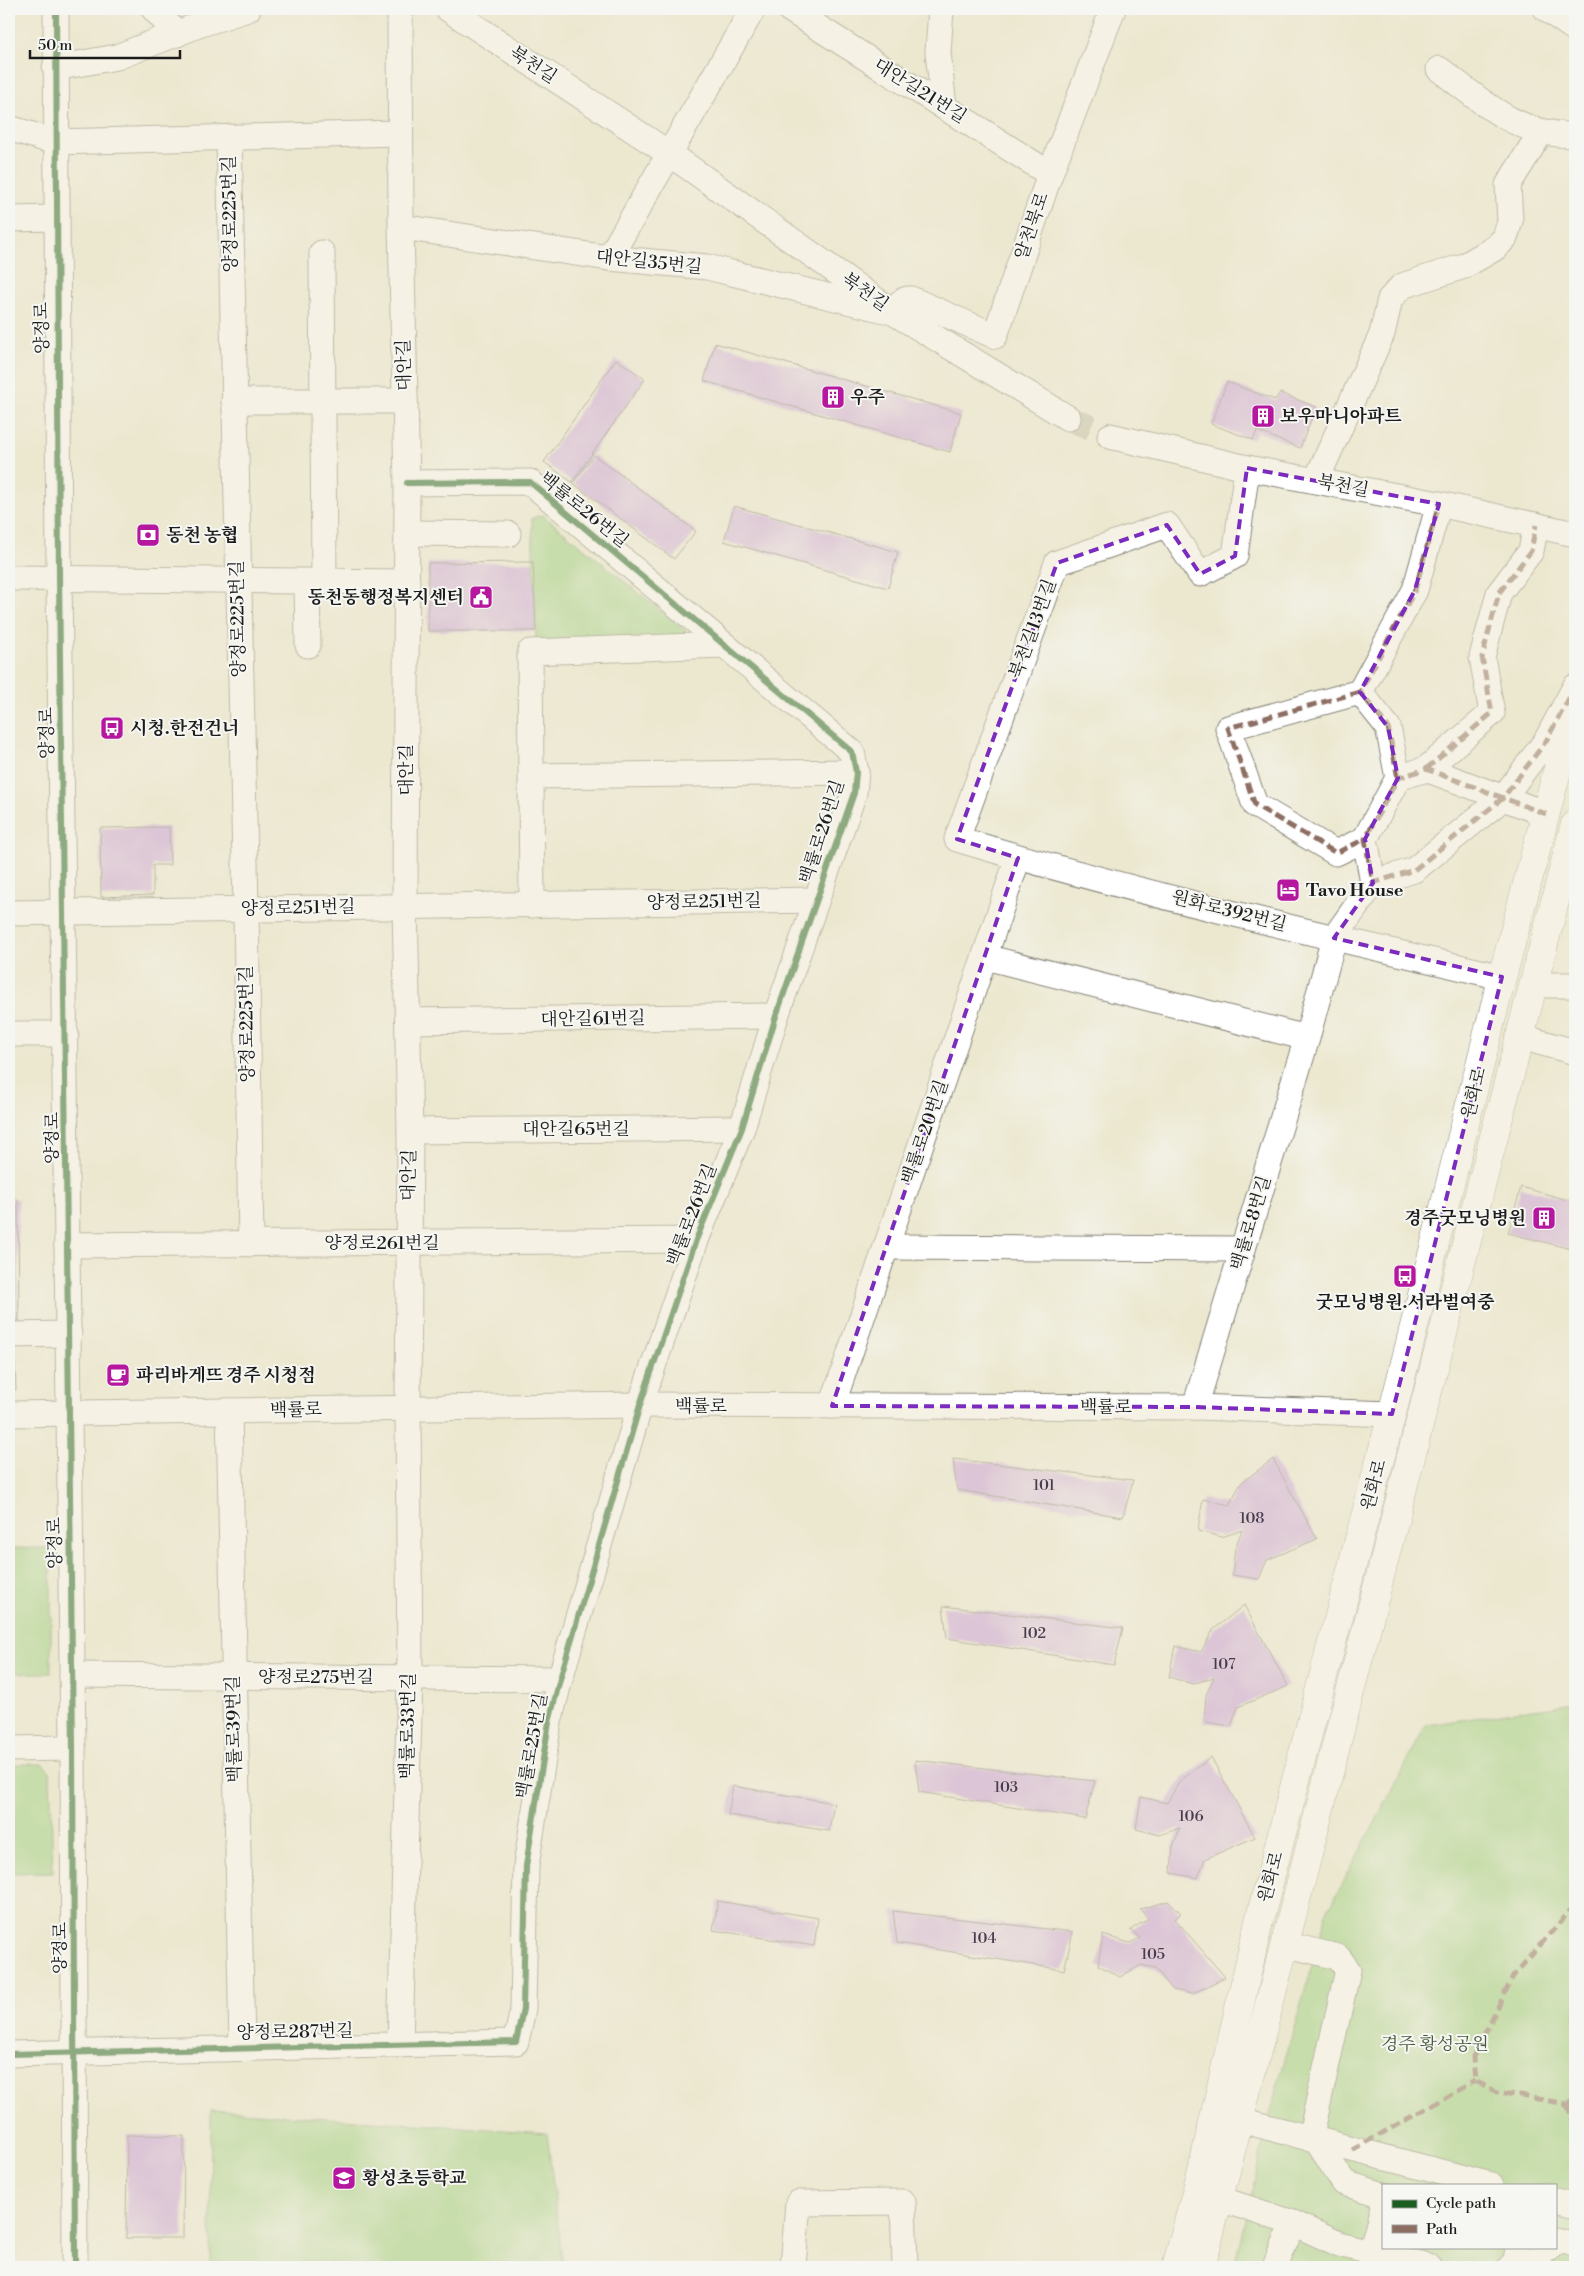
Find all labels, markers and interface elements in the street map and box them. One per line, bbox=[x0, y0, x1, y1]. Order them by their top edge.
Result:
scale bar bbox=[30, 28, 180, 60]
text: 50 m bbox=[38, 36, 72, 55]
street label: 북천길 bbox=[505, 41, 561, 89]
street label: 대안길21번길 bbox=[869, 53, 971, 129]
street label: 양정로225번길 bbox=[217, 155, 243, 273]
street label: 알천북로 bbox=[1010, 189, 1054, 263]
street label: 대안길35번길 bbox=[595, 245, 703, 279]
street label: 북천길 bbox=[837, 268, 893, 316]
street label: 양정로 bbox=[30, 302, 54, 354]
street label: 대안길 bbox=[392, 339, 416, 391]
building icon: 우주 bbox=[820, 384, 846, 410]
place label: 우주 bbox=[850, 386, 885, 409]
building icon: 보우마니아파트 bbox=[1250, 403, 1276, 429]
place label: 보우마니아파트 bbox=[1280, 405, 1402, 428]
street label: 백률로26번길 bbox=[535, 467, 633, 553]
street label: 북천길 bbox=[1315, 470, 1371, 502]
bank icon: 동천 농협 bbox=[135, 522, 161, 548]
place label: 동천 농협 bbox=[166, 524, 238, 547]
street label: 양정로225번길 bbox=[225, 560, 251, 678]
street label: 북천길13번길 bbox=[1004, 576, 1062, 682]
public building icon: 동천동행정복지센터 bbox=[468, 584, 494, 610]
place label: 동천동행정복지센터 bbox=[308, 586, 464, 609]
street label: 양정로 bbox=[35, 707, 59, 759]
bus stop icon: 시청.한전건너 bbox=[99, 715, 125, 741]
place label: 시청.한전건너 bbox=[130, 717, 239, 740]
street label: 대안길 bbox=[395, 744, 418, 796]
street label: 백률로26번길 bbox=[794, 777, 850, 887]
hotel icon: Tavo House bbox=[1275, 877, 1301, 903]
place label: Tavo House bbox=[1306, 879, 1404, 902]
street label: 원화로392번길 bbox=[1169, 886, 1289, 936]
street label: 양정로251번길 bbox=[646, 889, 762, 915]
street label: 양정로251번길 bbox=[240, 895, 356, 921]
street label: 양정로225번길 bbox=[234, 965, 260, 1083]
street label: 대안길61번길 bbox=[540, 1007, 646, 1031]
street label: 원화로 bbox=[1457, 1065, 1491, 1121]
street label: 백률로20번길 bbox=[896, 1077, 954, 1187]
street label: 양정로 bbox=[41, 1112, 64, 1164]
street label: 대안길65번길 bbox=[522, 1118, 630, 1141]
street label: 대안길 bbox=[397, 1149, 421, 1201]
street label: 백률로26번길 bbox=[662, 1160, 722, 1270]
street label: 백률로8번길 bbox=[1226, 1173, 1276, 1273]
building icon: 경주굿모닝병원 bbox=[1531, 1205, 1557, 1231]
place label: 경주굿모닝병원 bbox=[1404, 1207, 1526, 1230]
street label: 양정로261번길 bbox=[324, 1232, 440, 1255]
bus stop icon: 굿모닝병원.서라벌여중 bbox=[1392, 1263, 1418, 1289]
place label: 굿모닝병원.서라벌여중 bbox=[1316, 1291, 1495, 1314]
cafe icon: 파리바게뜨 경주 시청점 bbox=[105, 1362, 131, 1388]
place label: 파리바게뜨 경주 시청점 bbox=[136, 1364, 316, 1387]
street label: 백률로 bbox=[675, 1395, 727, 1418]
street label: 백률로 bbox=[1080, 1396, 1132, 1419]
street label: 백률로 bbox=[270, 1398, 322, 1422]
street label: 원화로 bbox=[1356, 1457, 1392, 1513]
house number: 101 bbox=[1033, 1476, 1055, 1495]
house number: 108 bbox=[1239, 1509, 1265, 1528]
street label: 양정로 bbox=[43, 1517, 67, 1569]
house number: 102 bbox=[1022, 1624, 1046, 1643]
house number: 107 bbox=[1212, 1655, 1236, 1674]
street label: 양정로275번길 bbox=[258, 1666, 374, 1689]
street label: 백률로33번길 bbox=[396, 1672, 420, 1780]
street label: 백률로39번길 bbox=[222, 1675, 246, 1783]
street label: 백률로25번길 bbox=[511, 1691, 553, 1801]
house number: 103 bbox=[994, 1778, 1018, 1797]
house number: 106 bbox=[1178, 1807, 1204, 1826]
street label: 원화로 bbox=[1253, 1849, 1289, 1905]
street label: 양정로 bbox=[49, 1922, 72, 1974]
house number: 104 bbox=[972, 1929, 997, 1948]
house number: 105 bbox=[1141, 1945, 1165, 1964]
street label: 양정로287번길 bbox=[236, 2019, 354, 2045]
park label: 경주 황성공원 bbox=[1381, 2033, 1489, 2056]
school or university icon: 황성초등학교 bbox=[331, 2165, 357, 2191]
place label: 황성초등학교 bbox=[362, 2167, 467, 2190]
legend bbox=[1382, 2184, 1556, 2248]
text: Cycle path bbox=[1426, 2194, 1496, 2213]
text: Path bbox=[1426, 2220, 1458, 2239]

